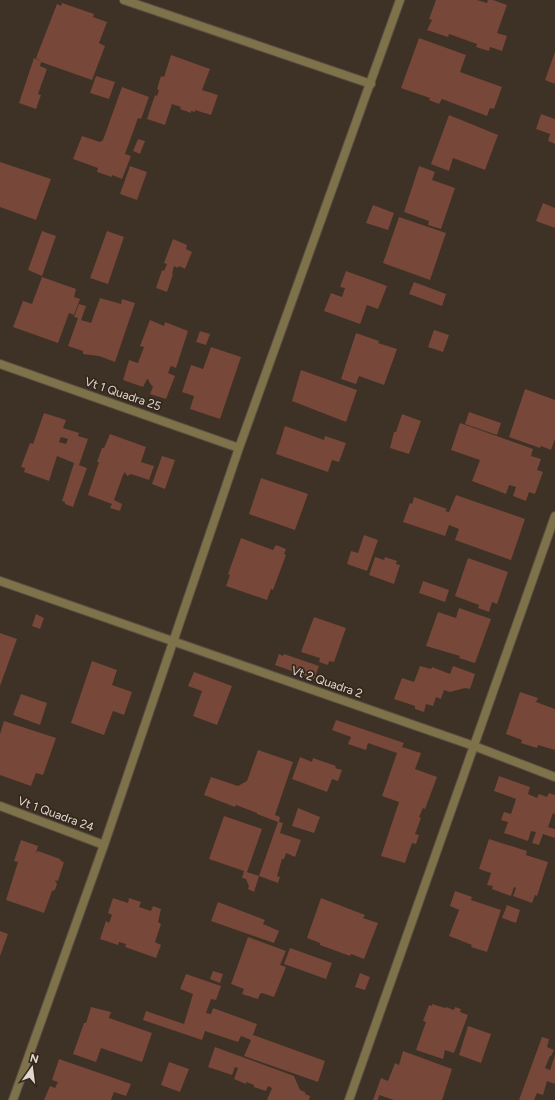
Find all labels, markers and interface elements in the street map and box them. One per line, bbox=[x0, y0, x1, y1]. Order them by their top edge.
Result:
street label: Vt 1 Quadra 25 bbox=[83, 374, 163, 414]
street label: Vt 2 Quadra 2 bbox=[289, 663, 365, 701]
street label: Vt 1 Quadra 24 bbox=[16, 794, 97, 834]
north arrow bbox=[12, 1048, 52, 1088]
text: N bbox=[29, 1051, 40, 1066]

